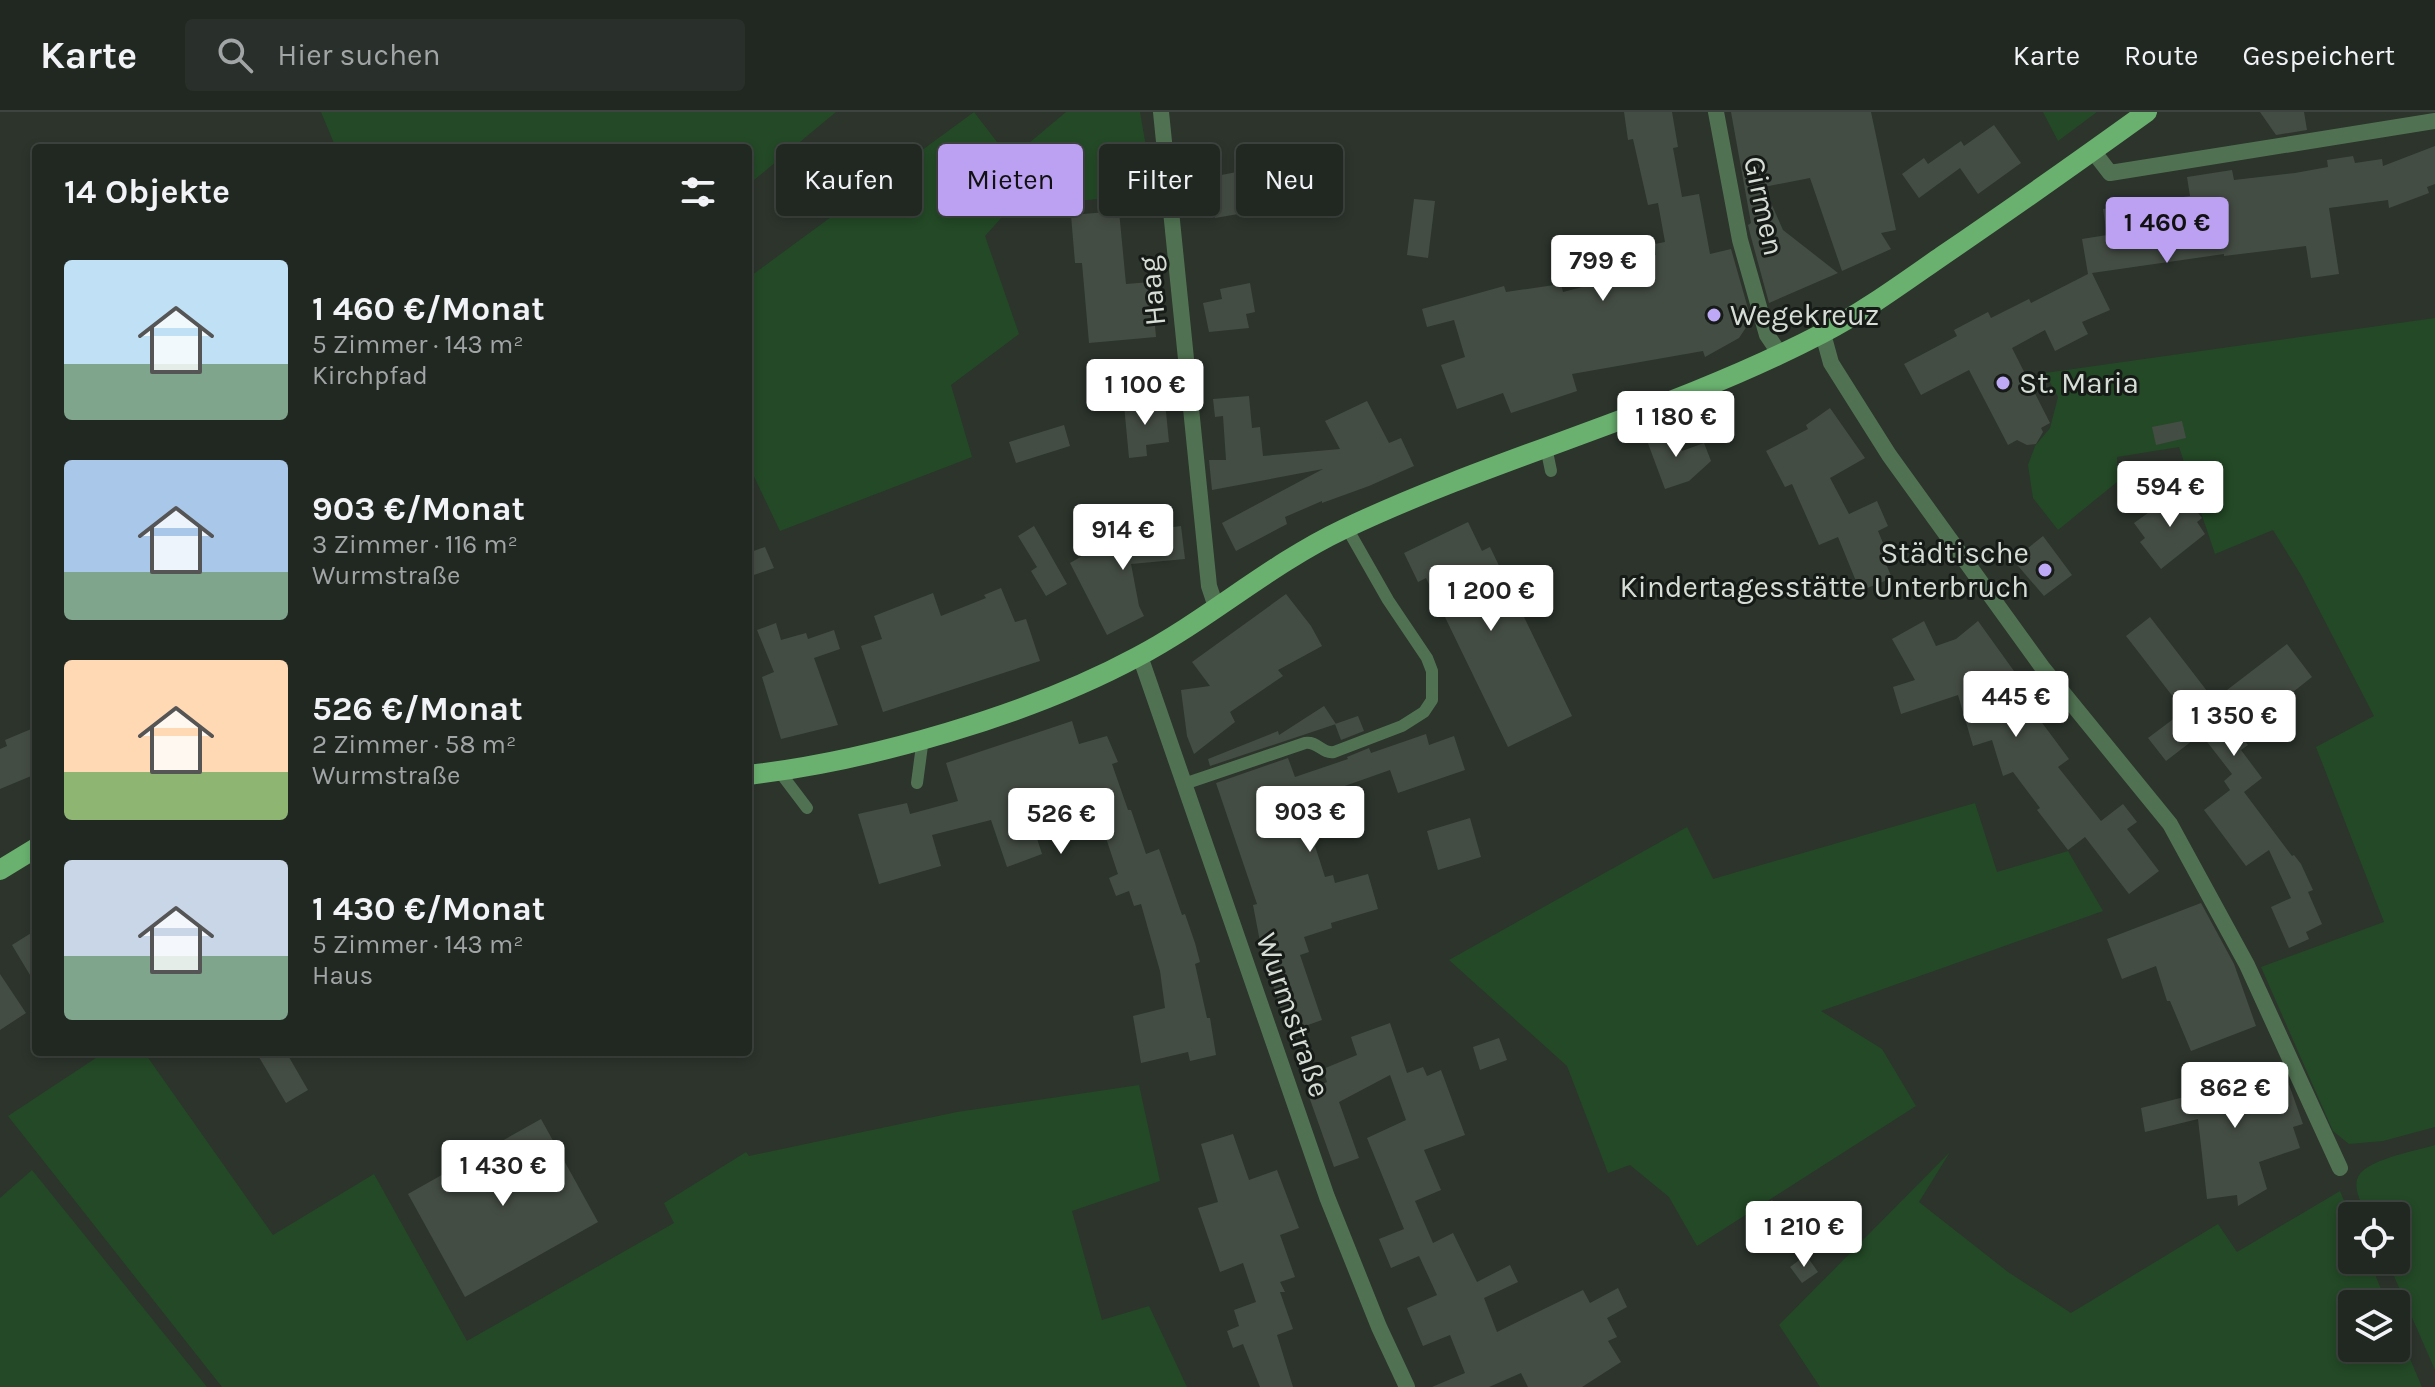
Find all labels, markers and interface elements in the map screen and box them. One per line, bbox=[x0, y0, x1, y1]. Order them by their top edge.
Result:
search box bbox=[185, 19, 745, 91]
text: Karte bbox=[40, 33, 137, 78]
icon: search bbox=[213, 33, 257, 77]
text: Hier suchen bbox=[277, 37, 441, 73]
text: Karte bbox=[2013, 39, 2080, 72]
text: Route bbox=[2124, 39, 2198, 72]
text: Gespeichert bbox=[2242, 39, 2395, 72]
chip: Kaufen bbox=[776, 144, 922, 216]
chip: Mieten bbox=[938, 144, 1083, 216]
chip: Filter bbox=[1099, 144, 1220, 216]
chip: Neu bbox=[1236, 144, 1343, 216]
street label: Girmen bbox=[1736, 153, 1792, 259]
icon: filters bbox=[676, 170, 720, 214]
text: 14 Objekte bbox=[64, 172, 230, 212]
pin: 1 460 € bbox=[2093, 197, 2241, 265]
text: 1 460 € bbox=[2124, 207, 2210, 238]
pin: 799 € bbox=[1547, 235, 1659, 303]
text: 799 € bbox=[1569, 245, 1637, 276]
street label: Haag bbox=[1130, 254, 1174, 328]
text: 1 460 €/Monat bbox=[312, 289, 545, 329]
icon: home bbox=[128, 292, 224, 388]
place label: Wegekreuz bbox=[1730, 297, 1879, 333]
marker: Wegekreuz bbox=[1705, 306, 1723, 324]
text: 5 Zimmer · 143 m² bbox=[312, 329, 524, 360]
pin: 1 100 € bbox=[1071, 359, 1219, 427]
text: Kirchpfad bbox=[312, 360, 428, 391]
place label: St. Maria bbox=[2019, 365, 2139, 401]
text: 1 100 € bbox=[1104, 369, 1186, 400]
marker: St. Maria bbox=[1994, 374, 2012, 392]
pin: 1 180 € bbox=[1602, 391, 1750, 459]
text: 1 180 € bbox=[1635, 401, 1717, 432]
pin: 594 € bbox=[2114, 461, 2226, 529]
text: 594 € bbox=[2135, 471, 2205, 502]
text: 903 €/Monat bbox=[312, 489, 525, 529]
icon: home bbox=[128, 492, 224, 588]
pin: 914 € bbox=[1067, 504, 1179, 572]
text: 914 € bbox=[1091, 514, 1155, 545]
text: 3 Zimmer · 116 m² bbox=[312, 529, 518, 560]
place label: Städtische Kindertagesstätte Unterbruch bbox=[1620, 535, 2029, 605]
text: Wurmstraße bbox=[312, 560, 460, 591]
marker: Städtische Kindertagesstätte Unterbruch bbox=[2036, 561, 2054, 579]
pin: 1 200 € bbox=[1417, 565, 1565, 633]
text: 1 200 € bbox=[1447, 575, 1535, 606]
pin: 445 € bbox=[1960, 671, 2072, 739]
text: 445 € bbox=[1981, 681, 2051, 712]
text: 526 €/Monat bbox=[312, 689, 523, 729]
pin: 1 350 € bbox=[2160, 690, 2308, 758]
icon: home bbox=[128, 692, 224, 788]
text: 1 350 € bbox=[2191, 700, 2277, 731]
text: 2 Zimmer · 58 m² bbox=[312, 729, 516, 760]
text: Wurmstraße bbox=[312, 760, 460, 791]
pin: 903 € bbox=[1254, 786, 1366, 854]
pin: 526 € bbox=[1005, 788, 1117, 856]
text: 903 € bbox=[1274, 796, 1346, 827]
text: 526 € bbox=[1026, 798, 1096, 829]
text: 1 430 €/Monat bbox=[312, 889, 545, 929]
icon: home bbox=[128, 892, 224, 988]
street label: Wurmstraße bbox=[1248, 928, 1338, 1102]
text: 5 Zimmer · 143 m² bbox=[312, 929, 524, 960]
text: Haus bbox=[312, 960, 373, 991]
pin: 862 € bbox=[2179, 1062, 2291, 1130]
text: 862 € bbox=[2199, 1072, 2271, 1103]
pin: 1 430 € bbox=[429, 1140, 577, 1208]
text: 1 430 € bbox=[460, 1150, 546, 1181]
pin: 1 210 € bbox=[1730, 1201, 1878, 1269]
map controls bbox=[2338, 1202, 2410, 1362]
button: locate bbox=[2338, 1202, 2410, 1274]
text: 1 210 € bbox=[1764, 1211, 1844, 1242]
button: layers bbox=[2338, 1290, 2410, 1362]

